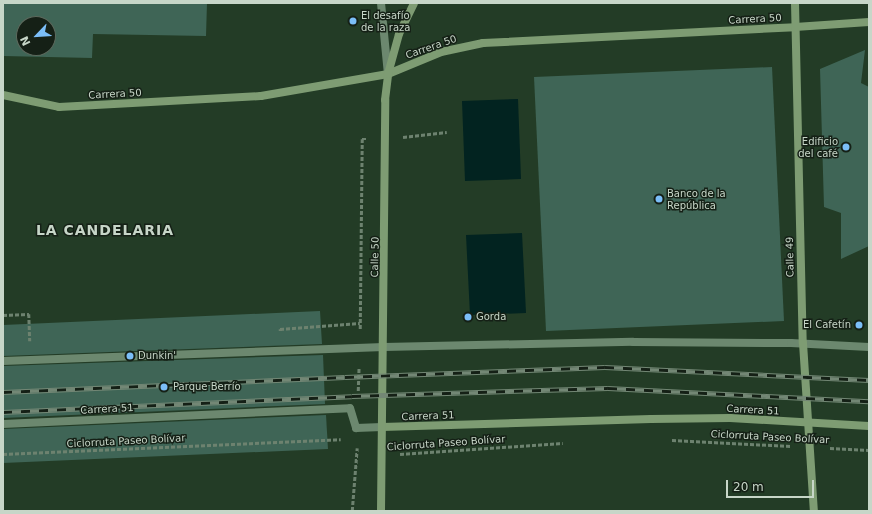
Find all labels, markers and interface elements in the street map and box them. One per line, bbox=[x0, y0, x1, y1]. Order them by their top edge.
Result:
place label: El desafío de la raza bbox=[361, 9, 410, 32]
street label: Carrera 50 bbox=[728, 12, 782, 26]
north arrow bbox=[16, 16, 56, 56]
marker: El desafío de la raza bbox=[348, 16, 358, 26]
street label: Carrera 50 bbox=[404, 33, 458, 61]
text: N bbox=[18, 34, 33, 48]
street label: Carrera 50 bbox=[88, 87, 142, 101]
place label: Edificio del café bbox=[798, 135, 838, 158]
marker: Edificio del café bbox=[841, 142, 851, 152]
place label: Banco de la República bbox=[667, 187, 726, 210]
marker: Banco de la República bbox=[654, 194, 664, 204]
district label: LA CANDELARIA bbox=[36, 222, 174, 238]
street label: Calle 50 bbox=[369, 237, 381, 277]
street label: Calle 49 bbox=[784, 237, 796, 277]
place label: Gorda bbox=[476, 311, 506, 323]
marker: Gorda bbox=[463, 312, 473, 322]
place label: El Cafetín bbox=[803, 319, 851, 331]
marker: El Cafetín bbox=[854, 320, 864, 330]
place label: Dunkin' bbox=[138, 350, 176, 362]
marker: Dunkin' bbox=[125, 351, 135, 361]
marker: Parque Berrío bbox=[158, 381, 170, 393]
place label: Parque Berrío bbox=[173, 381, 241, 393]
street label: Carrera 51 bbox=[80, 402, 134, 416]
street label: Carrera 51 bbox=[726, 403, 780, 417]
street label: Carrera 51 bbox=[401, 409, 455, 423]
street label: Ciclorruta Paseo Bolívar bbox=[710, 428, 830, 446]
street label: Ciclorruta Paseo Bolívar bbox=[66, 432, 186, 450]
street label: Ciclorruta Paseo Bolívar bbox=[386, 433, 506, 453]
scale bar bbox=[728, 472, 816, 498]
text: 20 m bbox=[733, 480, 764, 494]

